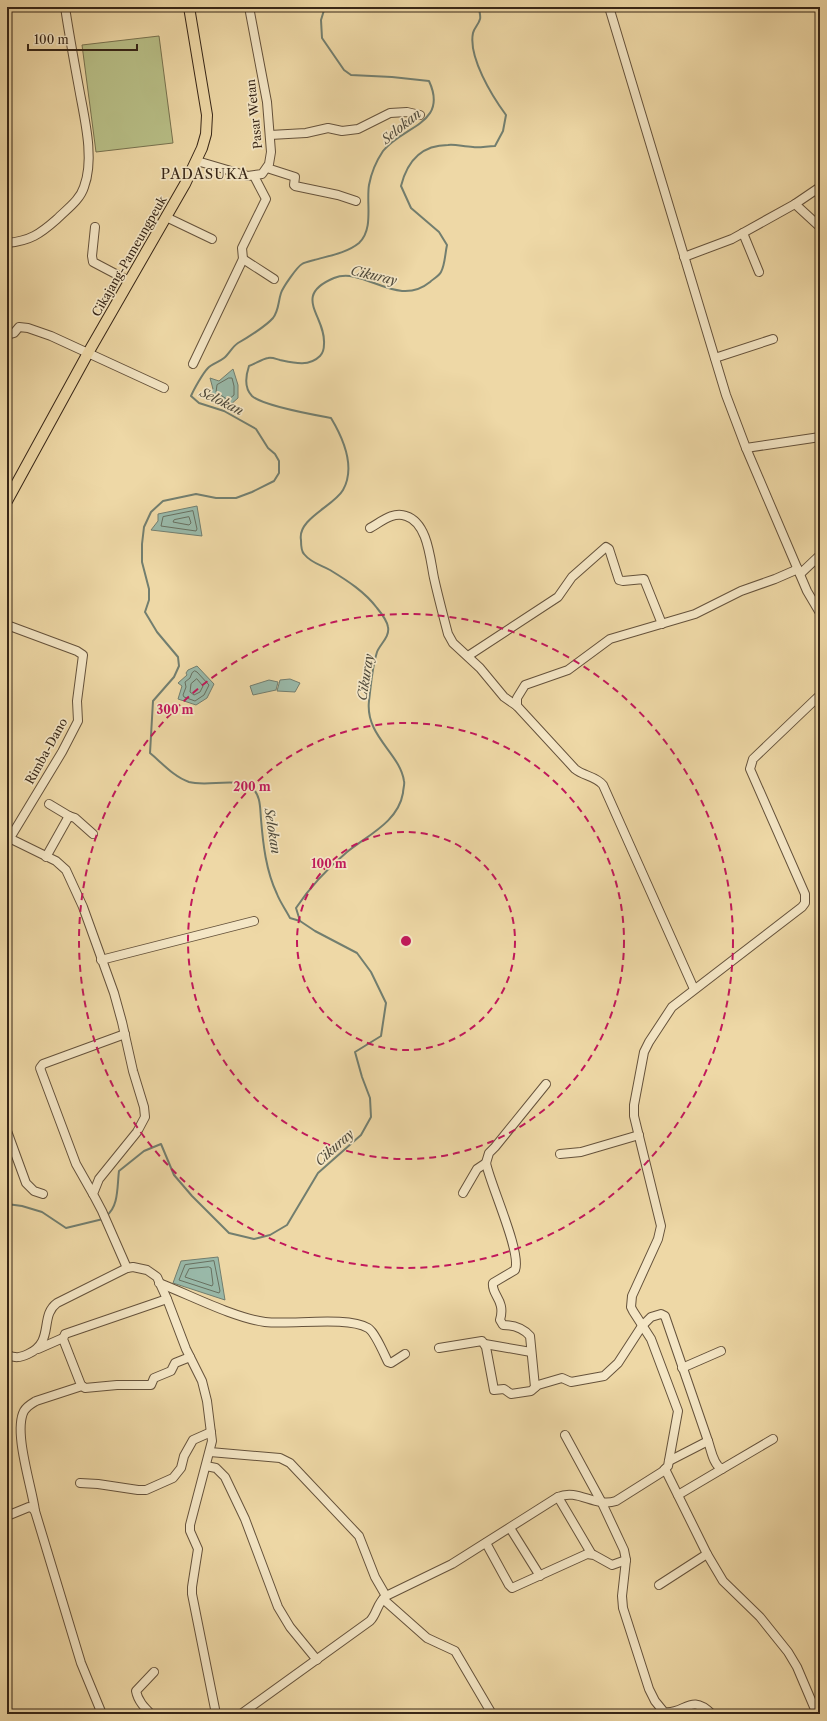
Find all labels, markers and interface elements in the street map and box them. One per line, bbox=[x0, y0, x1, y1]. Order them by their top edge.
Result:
scale bar bbox=[28, 26, 137, 52]
text: 100 m bbox=[34, 32, 69, 47]
street label: Pasar Wetan bbox=[243, 78, 265, 150]
water label: Selokan bbox=[377, 105, 424, 147]
district label: PADASUKA bbox=[161, 165, 249, 183]
street label: Cikajang-Pameungpeuk bbox=[88, 192, 170, 319]
water label: Cikuray bbox=[349, 262, 399, 288]
water label: Selokan bbox=[197, 383, 246, 418]
water label: Cikuray bbox=[353, 652, 377, 701]
text: 300 m bbox=[156, 702, 194, 717]
street label: Rimba-Dano bbox=[22, 715, 70, 787]
text: 200 m bbox=[233, 779, 271, 794]
water label: Selokan bbox=[261, 806, 285, 855]
text: 100 m bbox=[311, 856, 347, 871]
centre of rings bbox=[399, 934, 413, 948]
water label: Cikuray bbox=[311, 1125, 357, 1169]

